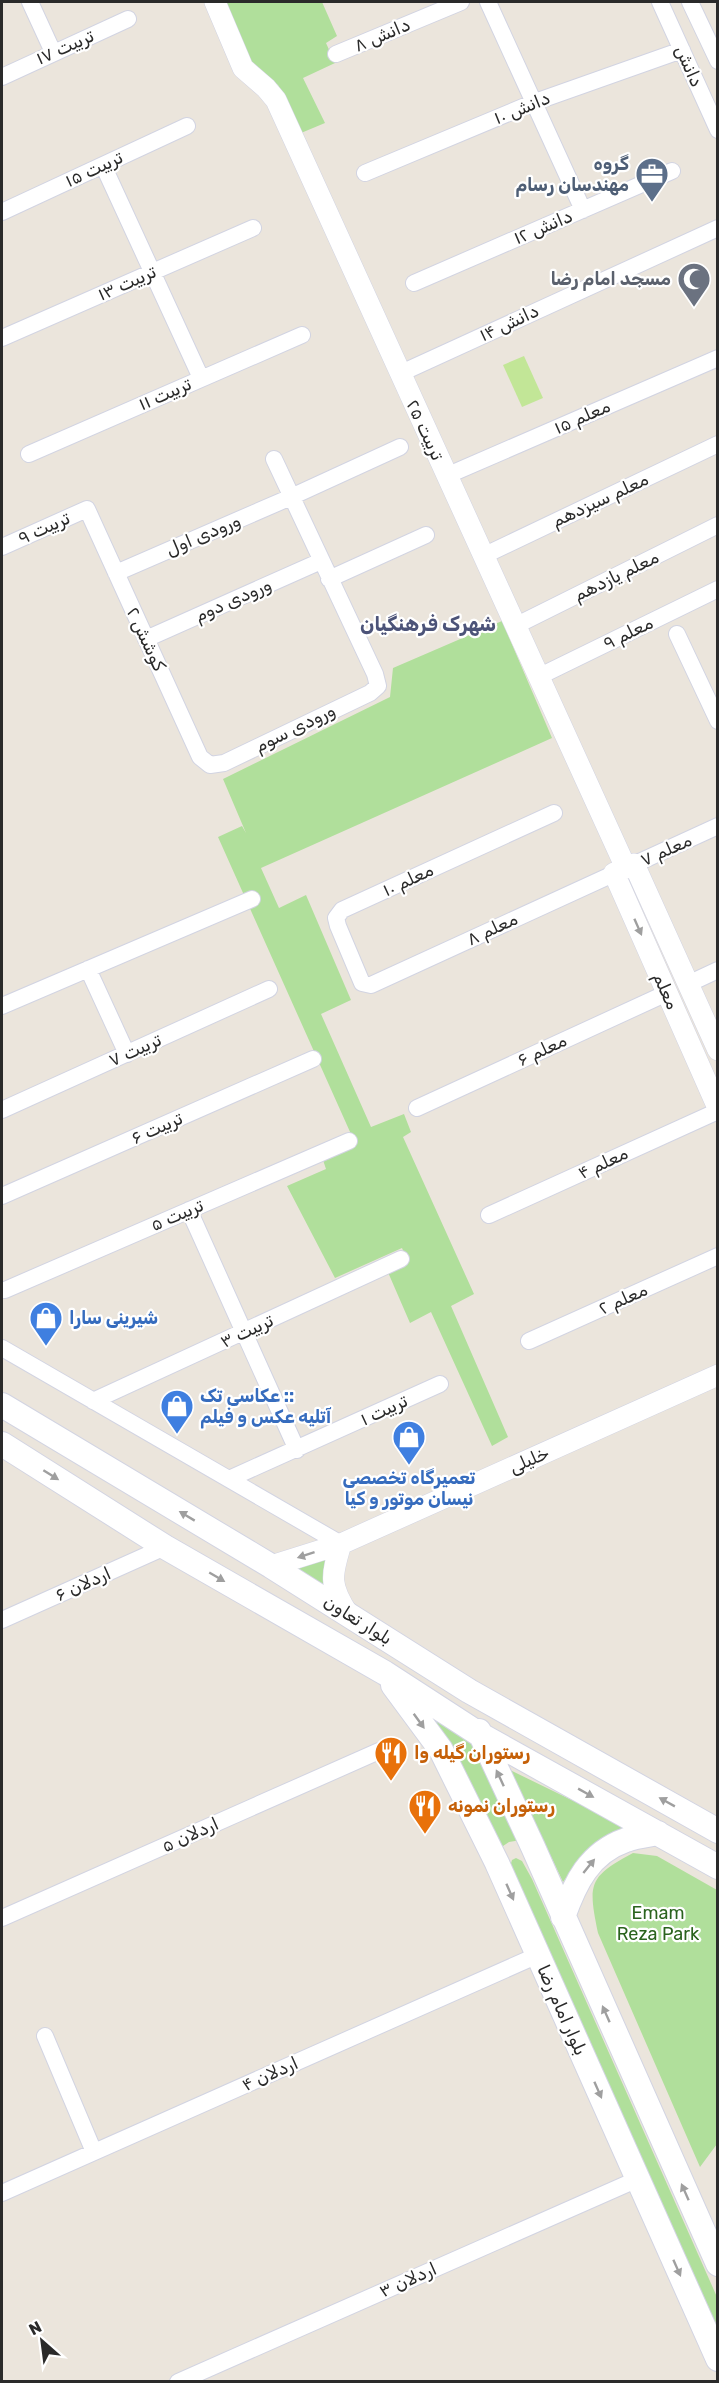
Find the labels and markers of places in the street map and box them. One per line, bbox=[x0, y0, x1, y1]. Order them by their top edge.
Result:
place label: گروه مهندسان رسام bbox=[515, 153, 629, 197]
office icon: گروه مهندسان رسام bbox=[634, 156, 670, 203]
mosque icon: مسجد امام رضا bbox=[676, 261, 712, 308]
place label: مسجد امام رضا bbox=[550, 268, 671, 291]
shop icon: شیرینی سارا bbox=[28, 1300, 64, 1347]
place label: شیرینی سارا bbox=[69, 1307, 158, 1329]
place label: عکاسی تک :: آتلیه عکس و فیلم bbox=[200, 1385, 332, 1429]
shop icon: عکاسی تک :: آتلیه عکس و فیلم bbox=[159, 1388, 195, 1435]
shop icon: تعمیرگاه تخصصی نیسان موتور و کیا bbox=[391, 1419, 427, 1466]
place label: تعمیرگاه تخصصی نیسان موتور و کیا bbox=[343, 1467, 475, 1510]
restaurant icon: رستوران گیله وا bbox=[373, 1735, 409, 1782]
place label: رستوران گیله وا bbox=[414, 1742, 530, 1764]
restaurant icon: رستوران نمونه bbox=[407, 1788, 443, 1835]
place label: رستوران نمونه bbox=[448, 1795, 555, 1817]

